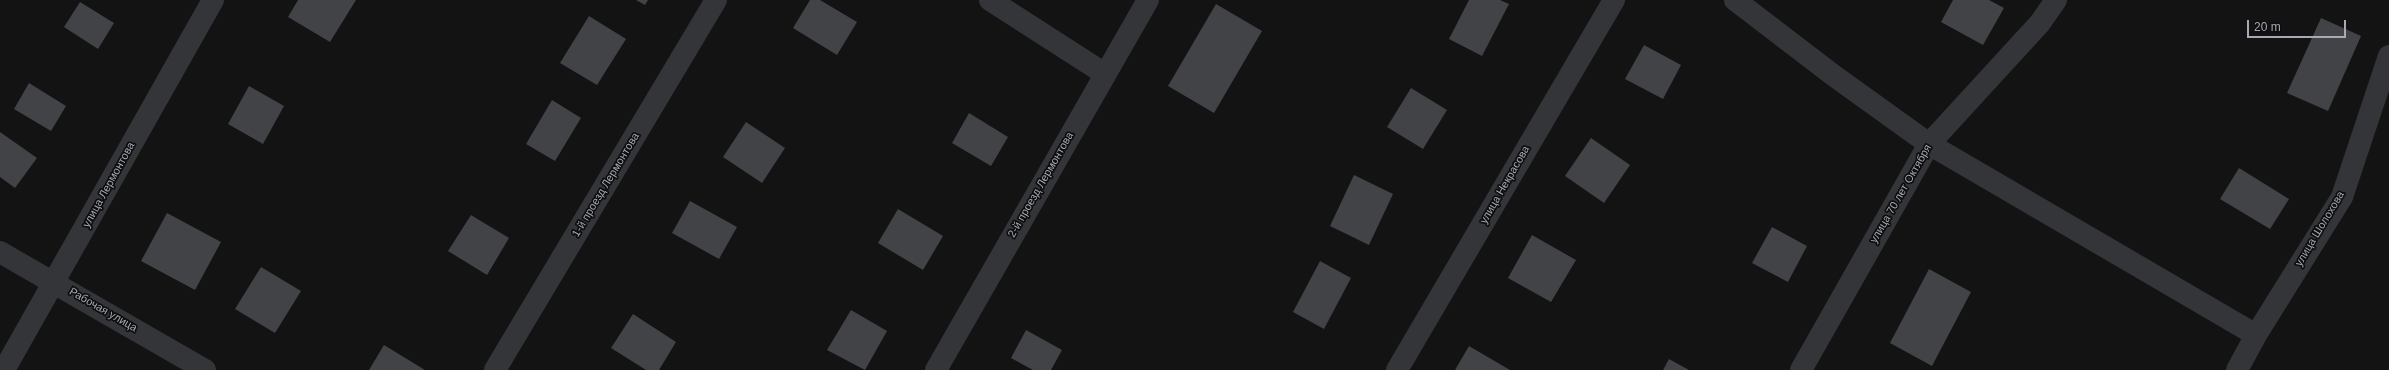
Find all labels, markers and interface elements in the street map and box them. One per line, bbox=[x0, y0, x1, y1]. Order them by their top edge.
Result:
scale bar bbox=[2249, 12, 2348, 38]
text: 20 m bbox=[2254, 20, 2281, 34]
street label: 1-й проезд Лермонтова bbox=[570, 130, 642, 240]
street label: 2-й проезд Лермонтова bbox=[1005, 130, 1077, 240]
street label: улица Лермонтова bbox=[80, 140, 138, 230]
street label: улица 70 лет Октября bbox=[1867, 142, 1935, 246]
street label: улица Некрасова bbox=[1477, 144, 1533, 226]
street label: улица Шолохова bbox=[2292, 189, 2348, 269]
street label: Рабочая улица bbox=[67, 285, 139, 335]

